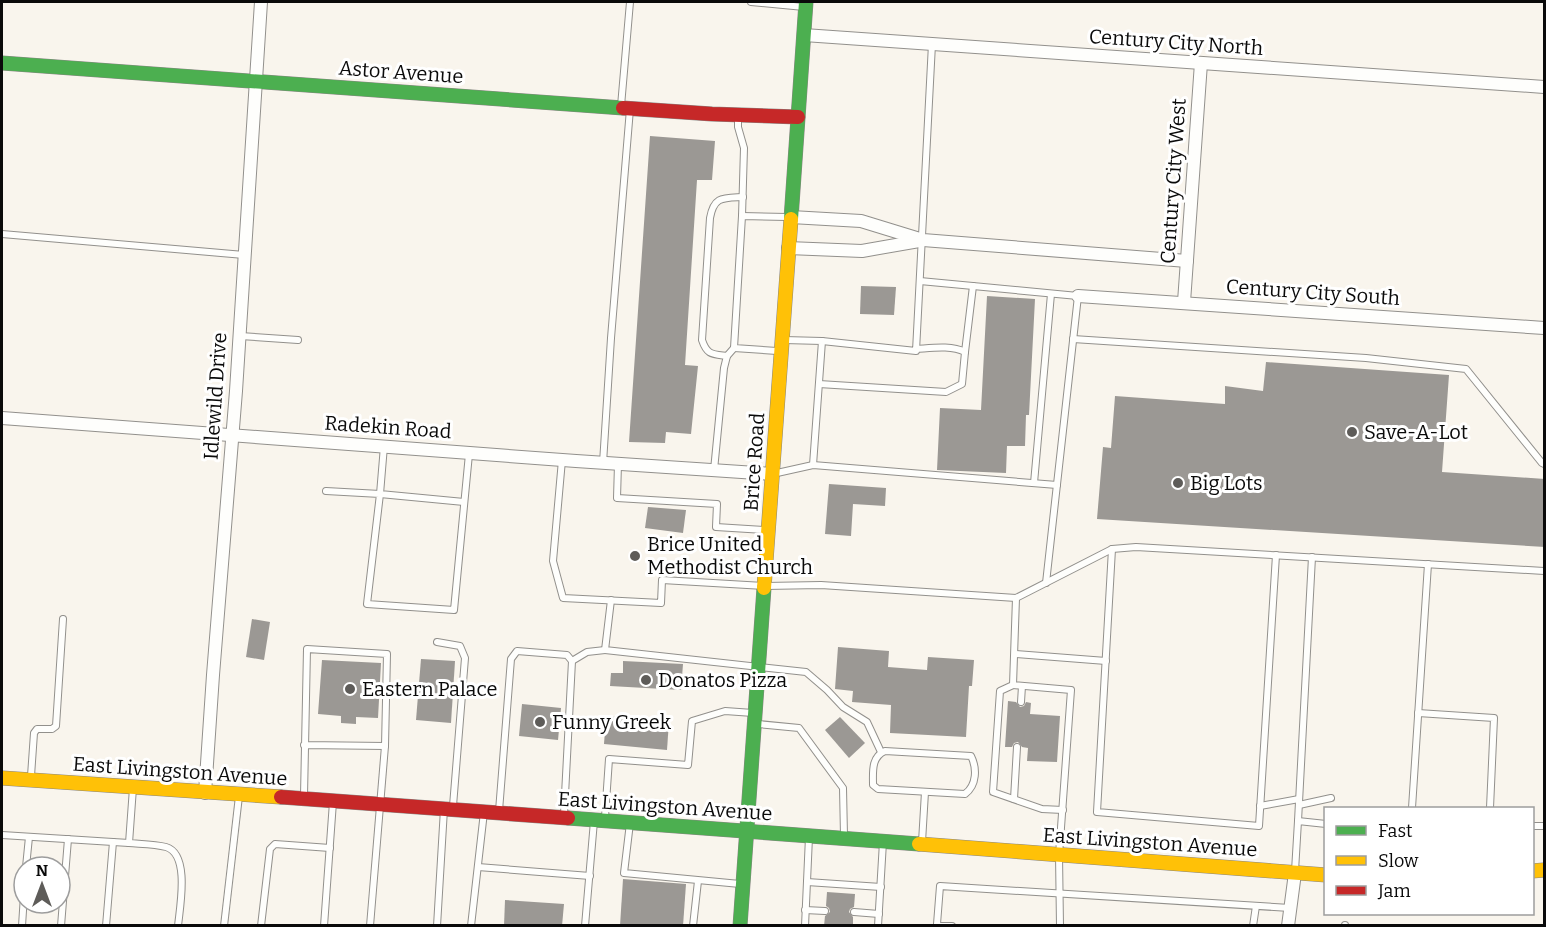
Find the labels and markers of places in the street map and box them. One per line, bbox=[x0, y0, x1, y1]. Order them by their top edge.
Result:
place label: Save-A-Lot bbox=[1364, 420, 1468, 444]
marker: Save-A-Lot bbox=[1345, 425, 1359, 439]
place label: Big Lots bbox=[1190, 471, 1263, 495]
marker: Big Lots bbox=[1171, 476, 1185, 490]
place label: Brice United Methodist Church bbox=[647, 532, 813, 579]
marker: Brice United Methodist Church bbox=[628, 549, 642, 563]
place label: Donatos Pizza bbox=[658, 668, 787, 692]
marker: Donatos Pizza bbox=[639, 673, 653, 687]
place label: Eastern Palace bbox=[362, 677, 497, 701]
marker: Eastern Palace bbox=[343, 682, 357, 696]
place label: Funny Greek bbox=[552, 710, 672, 734]
marker: Funny Greek bbox=[533, 715, 547, 729]

